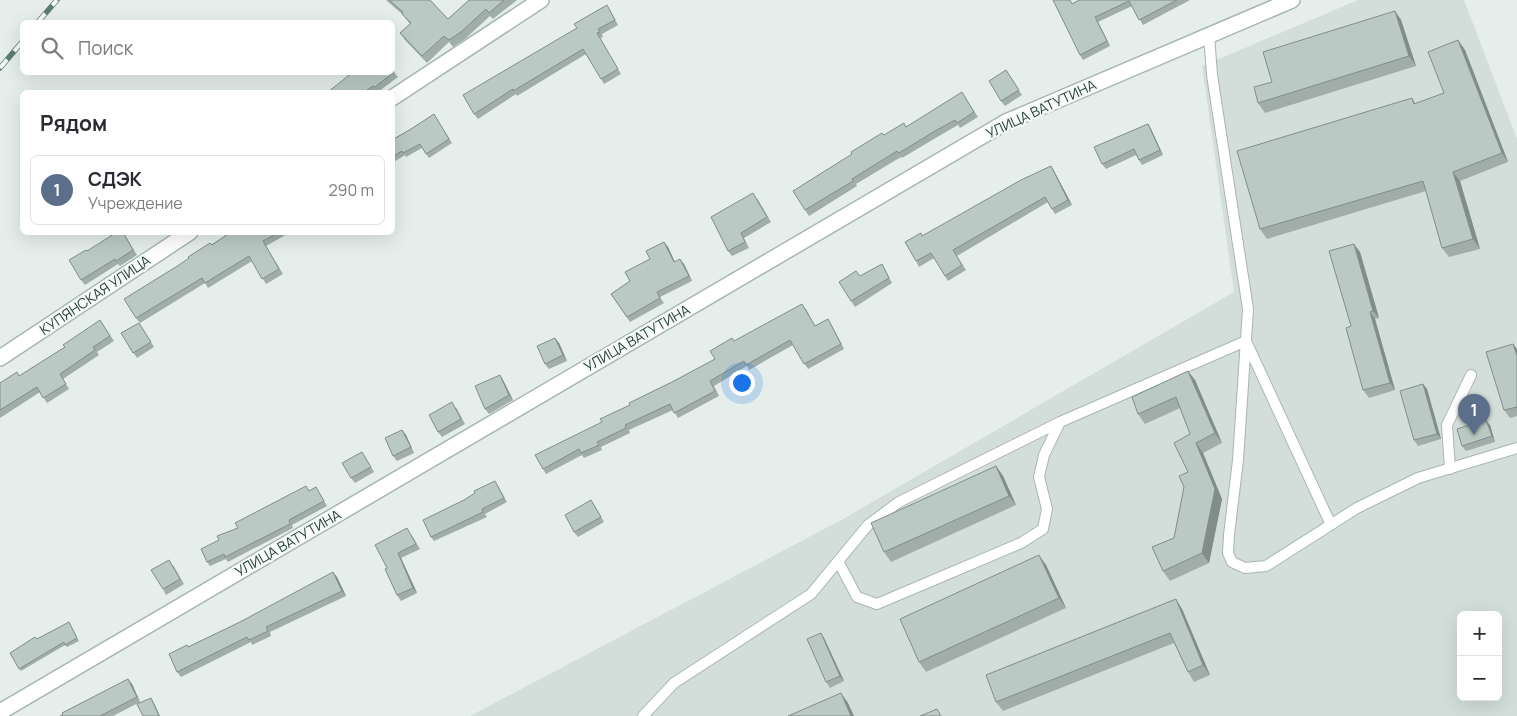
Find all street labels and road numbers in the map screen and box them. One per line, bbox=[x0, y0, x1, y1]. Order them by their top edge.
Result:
street label: УЛИЦА ВАТУТИНА bbox=[983, 75, 1099, 142]
street label: КУПЯНСКАЯ УЛИЦА bbox=[36, 250, 154, 339]
street label: УЛИЦА ВАТУТИНА bbox=[580, 299, 693, 376]
street label: УЛИЦА ВАТУТИНА bbox=[231, 504, 344, 581]

